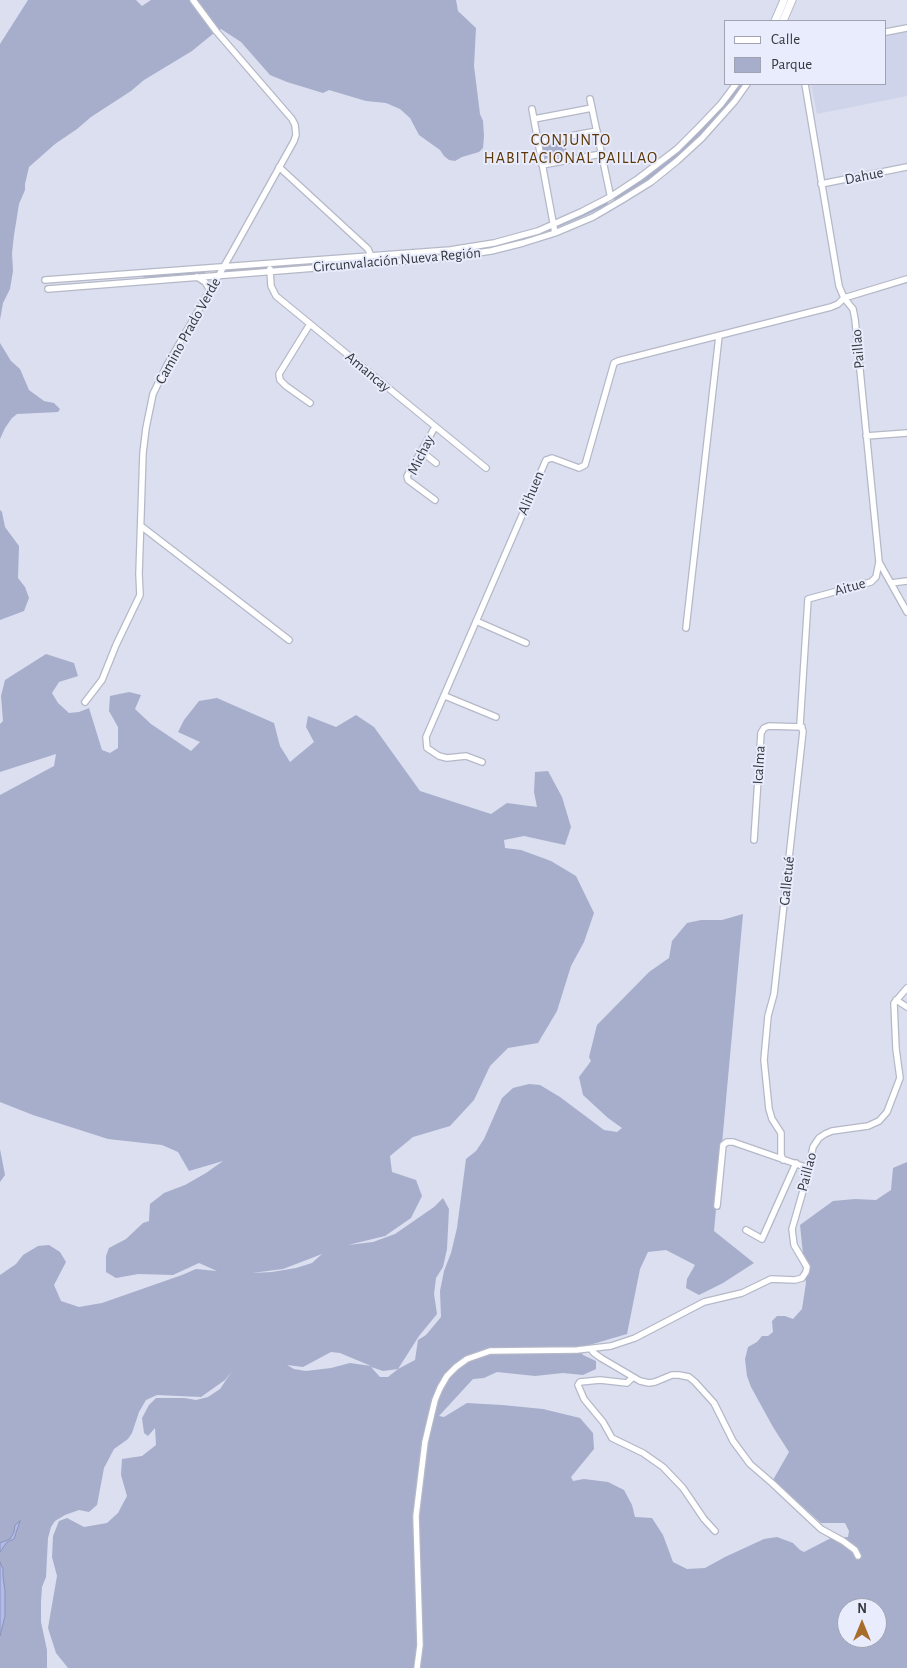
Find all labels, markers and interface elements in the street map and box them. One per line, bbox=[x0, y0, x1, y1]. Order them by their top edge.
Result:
legend bbox=[724, 20, 887, 85]
text: Calle bbox=[771, 32, 800, 47]
text: Parque bbox=[771, 57, 812, 72]
district label: CONJUNTO HABITACIONAL PAILLAO bbox=[481, 130, 661, 168]
street label: Dahue bbox=[843, 163, 885, 189]
street label: Circunvalación Nueva Región bbox=[312, 244, 482, 276]
street label: Camino Prado Verde bbox=[151, 275, 225, 387]
street label: Paillao bbox=[847, 328, 869, 370]
street label: Amancay bbox=[342, 348, 394, 396]
street label: Michay bbox=[404, 432, 438, 478]
street label: Alihuen bbox=[514, 468, 548, 518]
street label: Aitue bbox=[832, 574, 868, 600]
street label: Icalma bbox=[749, 745, 769, 785]
street label: Galletué bbox=[775, 855, 799, 907]
street label: Paillao bbox=[793, 1151, 821, 1193]
north arrow bbox=[837, 1598, 887, 1648]
text: N bbox=[857, 1602, 867, 1616]

